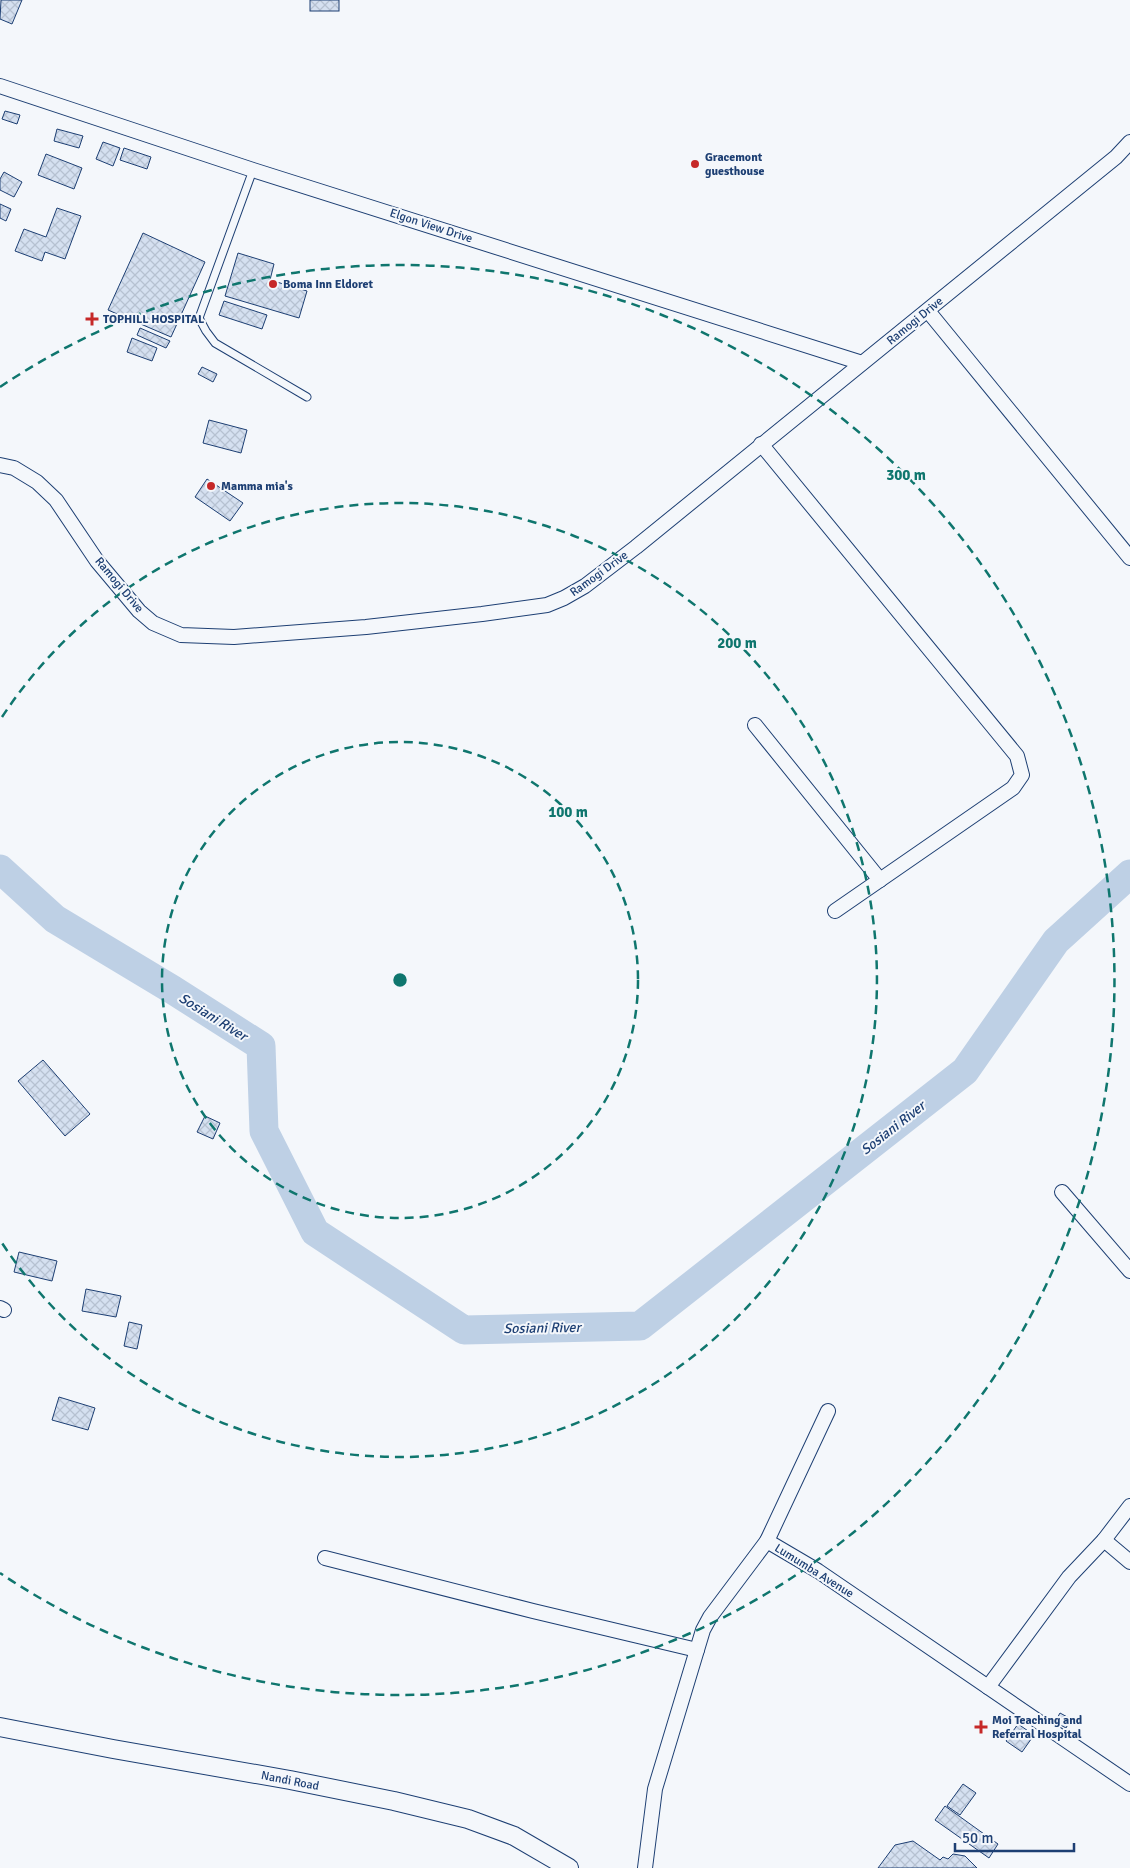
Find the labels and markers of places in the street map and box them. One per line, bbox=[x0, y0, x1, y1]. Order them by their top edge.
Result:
place label: Gracemont guesthouse bbox=[705, 150, 764, 179]
marker: Gracemont guesthouse bbox=[689, 158, 701, 170]
place label: Boma Inn Eldoret bbox=[283, 277, 374, 292]
marker: Boma Inn Eldoret bbox=[267, 278, 279, 290]
marker: TOPHILL HOSPITAL bbox=[85, 312, 99, 326]
place label: TOPHILL HOSPITAL bbox=[103, 312, 205, 327]
place label: Mamma mia's bbox=[221, 479, 294, 494]
marker: Mamma mia's bbox=[205, 480, 217, 492]
centre of rings bbox=[391, 971, 409, 989]
place label: Moi Teaching and Referral Hospital bbox=[992, 1713, 1083, 1742]
marker: Moi Teaching and Referral Hospital bbox=[974, 1720, 988, 1734]

